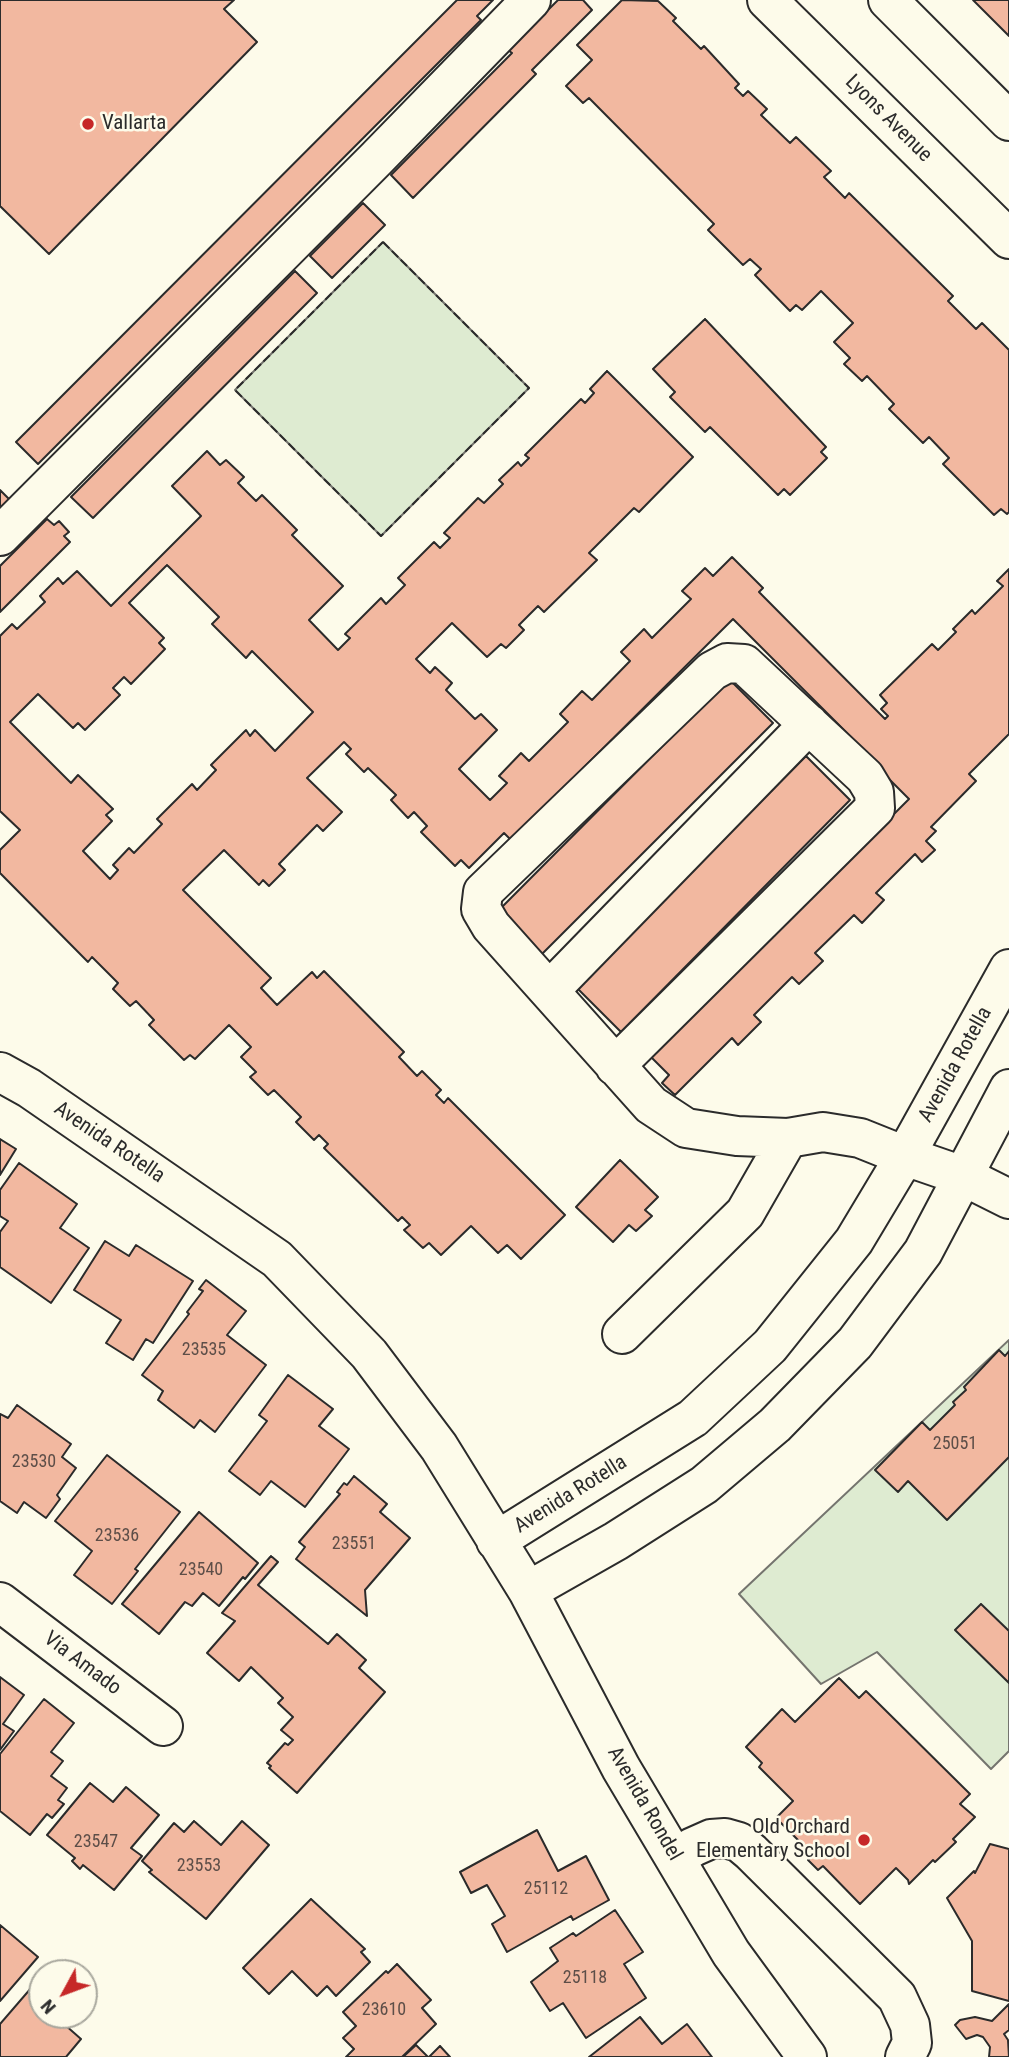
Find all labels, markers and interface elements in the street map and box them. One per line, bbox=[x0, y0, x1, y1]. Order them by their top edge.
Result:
street label: Lyons Avenue bbox=[839, 70, 937, 168]
place label: Vallarta bbox=[102, 111, 166, 137]
marker: Vallarta bbox=[80, 116, 96, 132]
street label: Avenida Rotella bbox=[914, 1003, 998, 1127]
street label: Avenida Rotella bbox=[49, 1097, 169, 1189]
house number: 23535 bbox=[182, 1339, 226, 1361]
house number: 25051 bbox=[933, 1433, 977, 1455]
street label: Avenida Rotella bbox=[510, 1450, 632, 1540]
house number: 23530 bbox=[12, 1451, 56, 1473]
house number: 23536 bbox=[95, 1525, 139, 1547]
house number: 23551 bbox=[332, 1533, 376, 1555]
house number: 23540 bbox=[179, 1559, 223, 1581]
street label: Via Amado bbox=[38, 1627, 126, 1701]
street label: Avenida Rondel bbox=[601, 1742, 687, 1866]
place label: Old Orchard Elementary School bbox=[696, 1815, 850, 1865]
house number: 23547 bbox=[74, 1831, 118, 1853]
marker: Old Orchard Elementary School bbox=[856, 1832, 872, 1848]
house number: 23553 bbox=[177, 1855, 221, 1877]
house number: 25112 bbox=[524, 1878, 568, 1900]
north arrow bbox=[28, 1959, 98, 2029]
house number: 25118 bbox=[563, 1967, 607, 1989]
text: N bbox=[36, 1995, 61, 2019]
house number: 23610 bbox=[362, 1999, 406, 2021]

